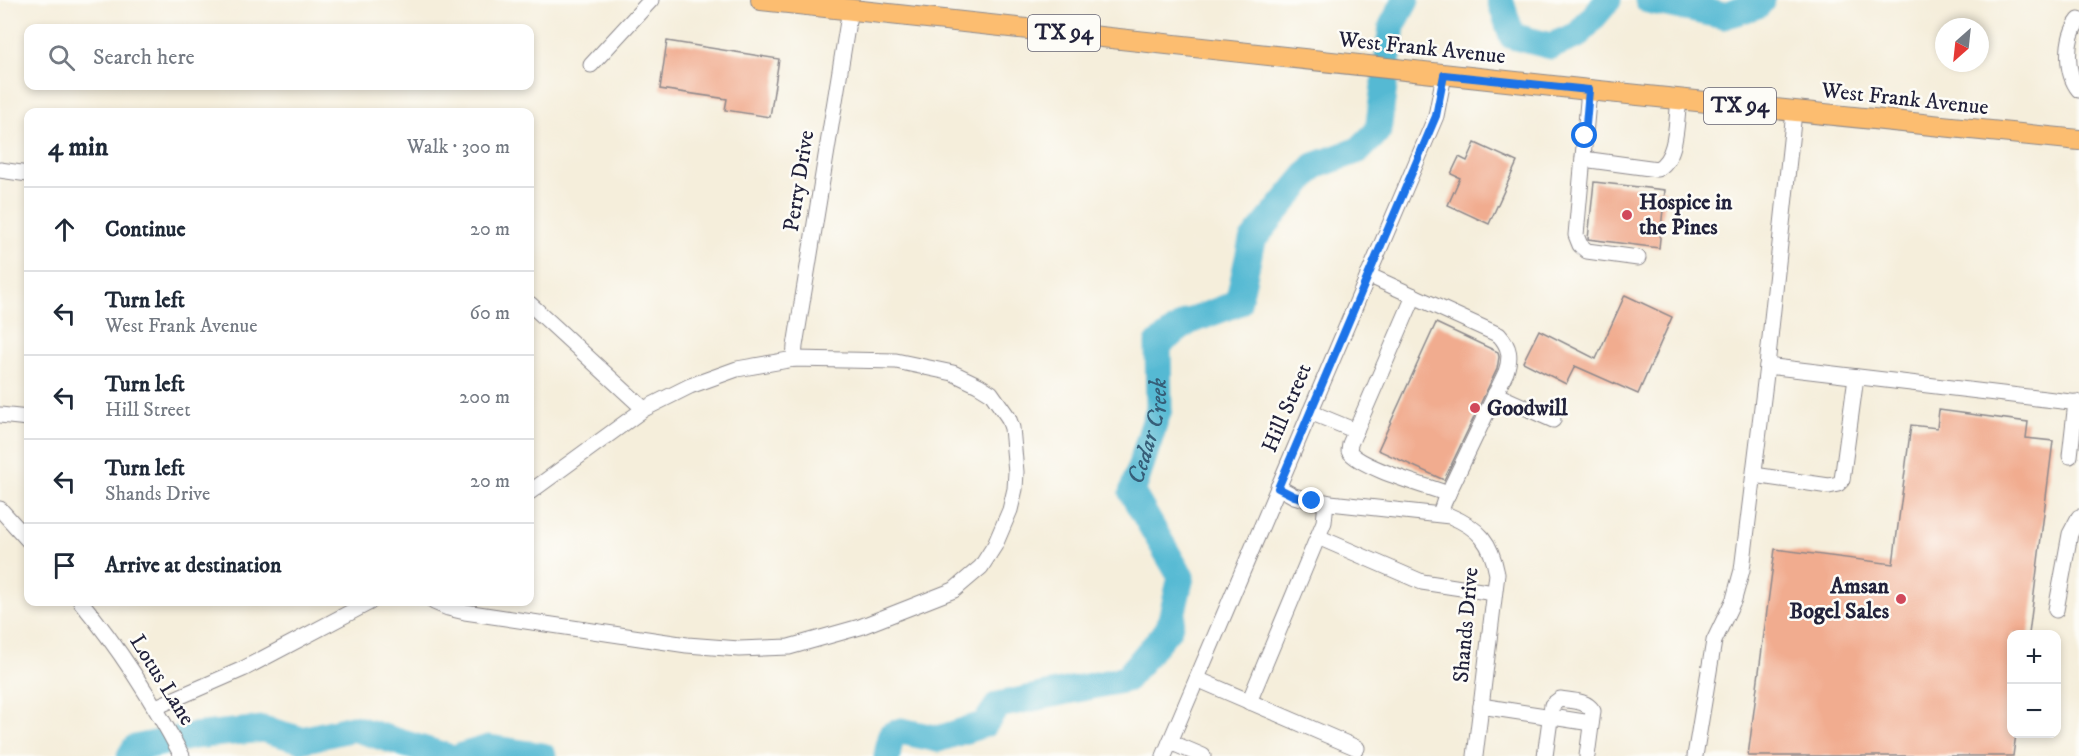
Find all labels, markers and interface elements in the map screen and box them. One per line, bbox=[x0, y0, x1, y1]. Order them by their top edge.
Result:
road number: TX 94 bbox=[1028, 15, 1100, 51]
north arrow bbox=[1935, 18, 1989, 72]
search box bbox=[24, 24, 534, 90]
street label: West Frank Avenue bbox=[1336, 26, 1507, 70]
icon: search bbox=[45, 41, 78, 74]
text: Search here bbox=[93, 44, 195, 71]
street label: West Frank Avenue bbox=[1819, 77, 1990, 121]
road number: TX 94 bbox=[1704, 88, 1776, 124]
route start bbox=[1571, 122, 1597, 148]
street label: Perry Drive bbox=[778, 128, 820, 234]
text: 4 min bbox=[48, 131, 108, 164]
text: Walk · 300 m bbox=[407, 135, 510, 160]
place label: Hospice in the Pines bbox=[1639, 189, 1733, 241]
marker: Hospice in the Pines bbox=[1620, 208, 1634, 222]
icon: ahead bbox=[48, 213, 81, 246]
text: Continue bbox=[105, 216, 186, 243]
text: 20 m bbox=[470, 217, 510, 242]
text: Turn left bbox=[105, 287, 185, 314]
icon: left bbox=[48, 297, 81, 330]
text: 60 m bbox=[470, 301, 510, 326]
text: West Frank Avenue bbox=[105, 314, 258, 339]
street label: Hill Street bbox=[1256, 359, 1318, 457]
text: Turn left bbox=[105, 371, 185, 398]
water label: Cedar Creek bbox=[1121, 378, 1174, 488]
icon: left bbox=[48, 381, 81, 414]
text: 200 m bbox=[459, 385, 510, 410]
place label: Goodwill bbox=[1487, 395, 1568, 422]
text: Hill Street bbox=[105, 398, 191, 423]
marker: Goodwill bbox=[1468, 401, 1482, 415]
text: Turn left bbox=[105, 455, 185, 482]
icon: left bbox=[48, 465, 81, 498]
text: 20 m bbox=[470, 469, 510, 494]
text: Shands Drive bbox=[105, 482, 210, 507]
route end bbox=[1298, 487, 1324, 513]
icon: arrive bbox=[48, 549, 81, 582]
text: Arrive at destination bbox=[105, 552, 282, 579]
street label: Shands Drive bbox=[1448, 566, 1484, 684]
place label: Amsan Bogel Sales bbox=[1789, 573, 1890, 625]
marker: Amsan Bogel Sales bbox=[1894, 592, 1908, 606]
street label: Lotus Lane bbox=[124, 630, 200, 730]
map controls bbox=[2007, 630, 2061, 738]
button: + bbox=[2007, 630, 2061, 684]
button: − bbox=[2007, 684, 2061, 738]

